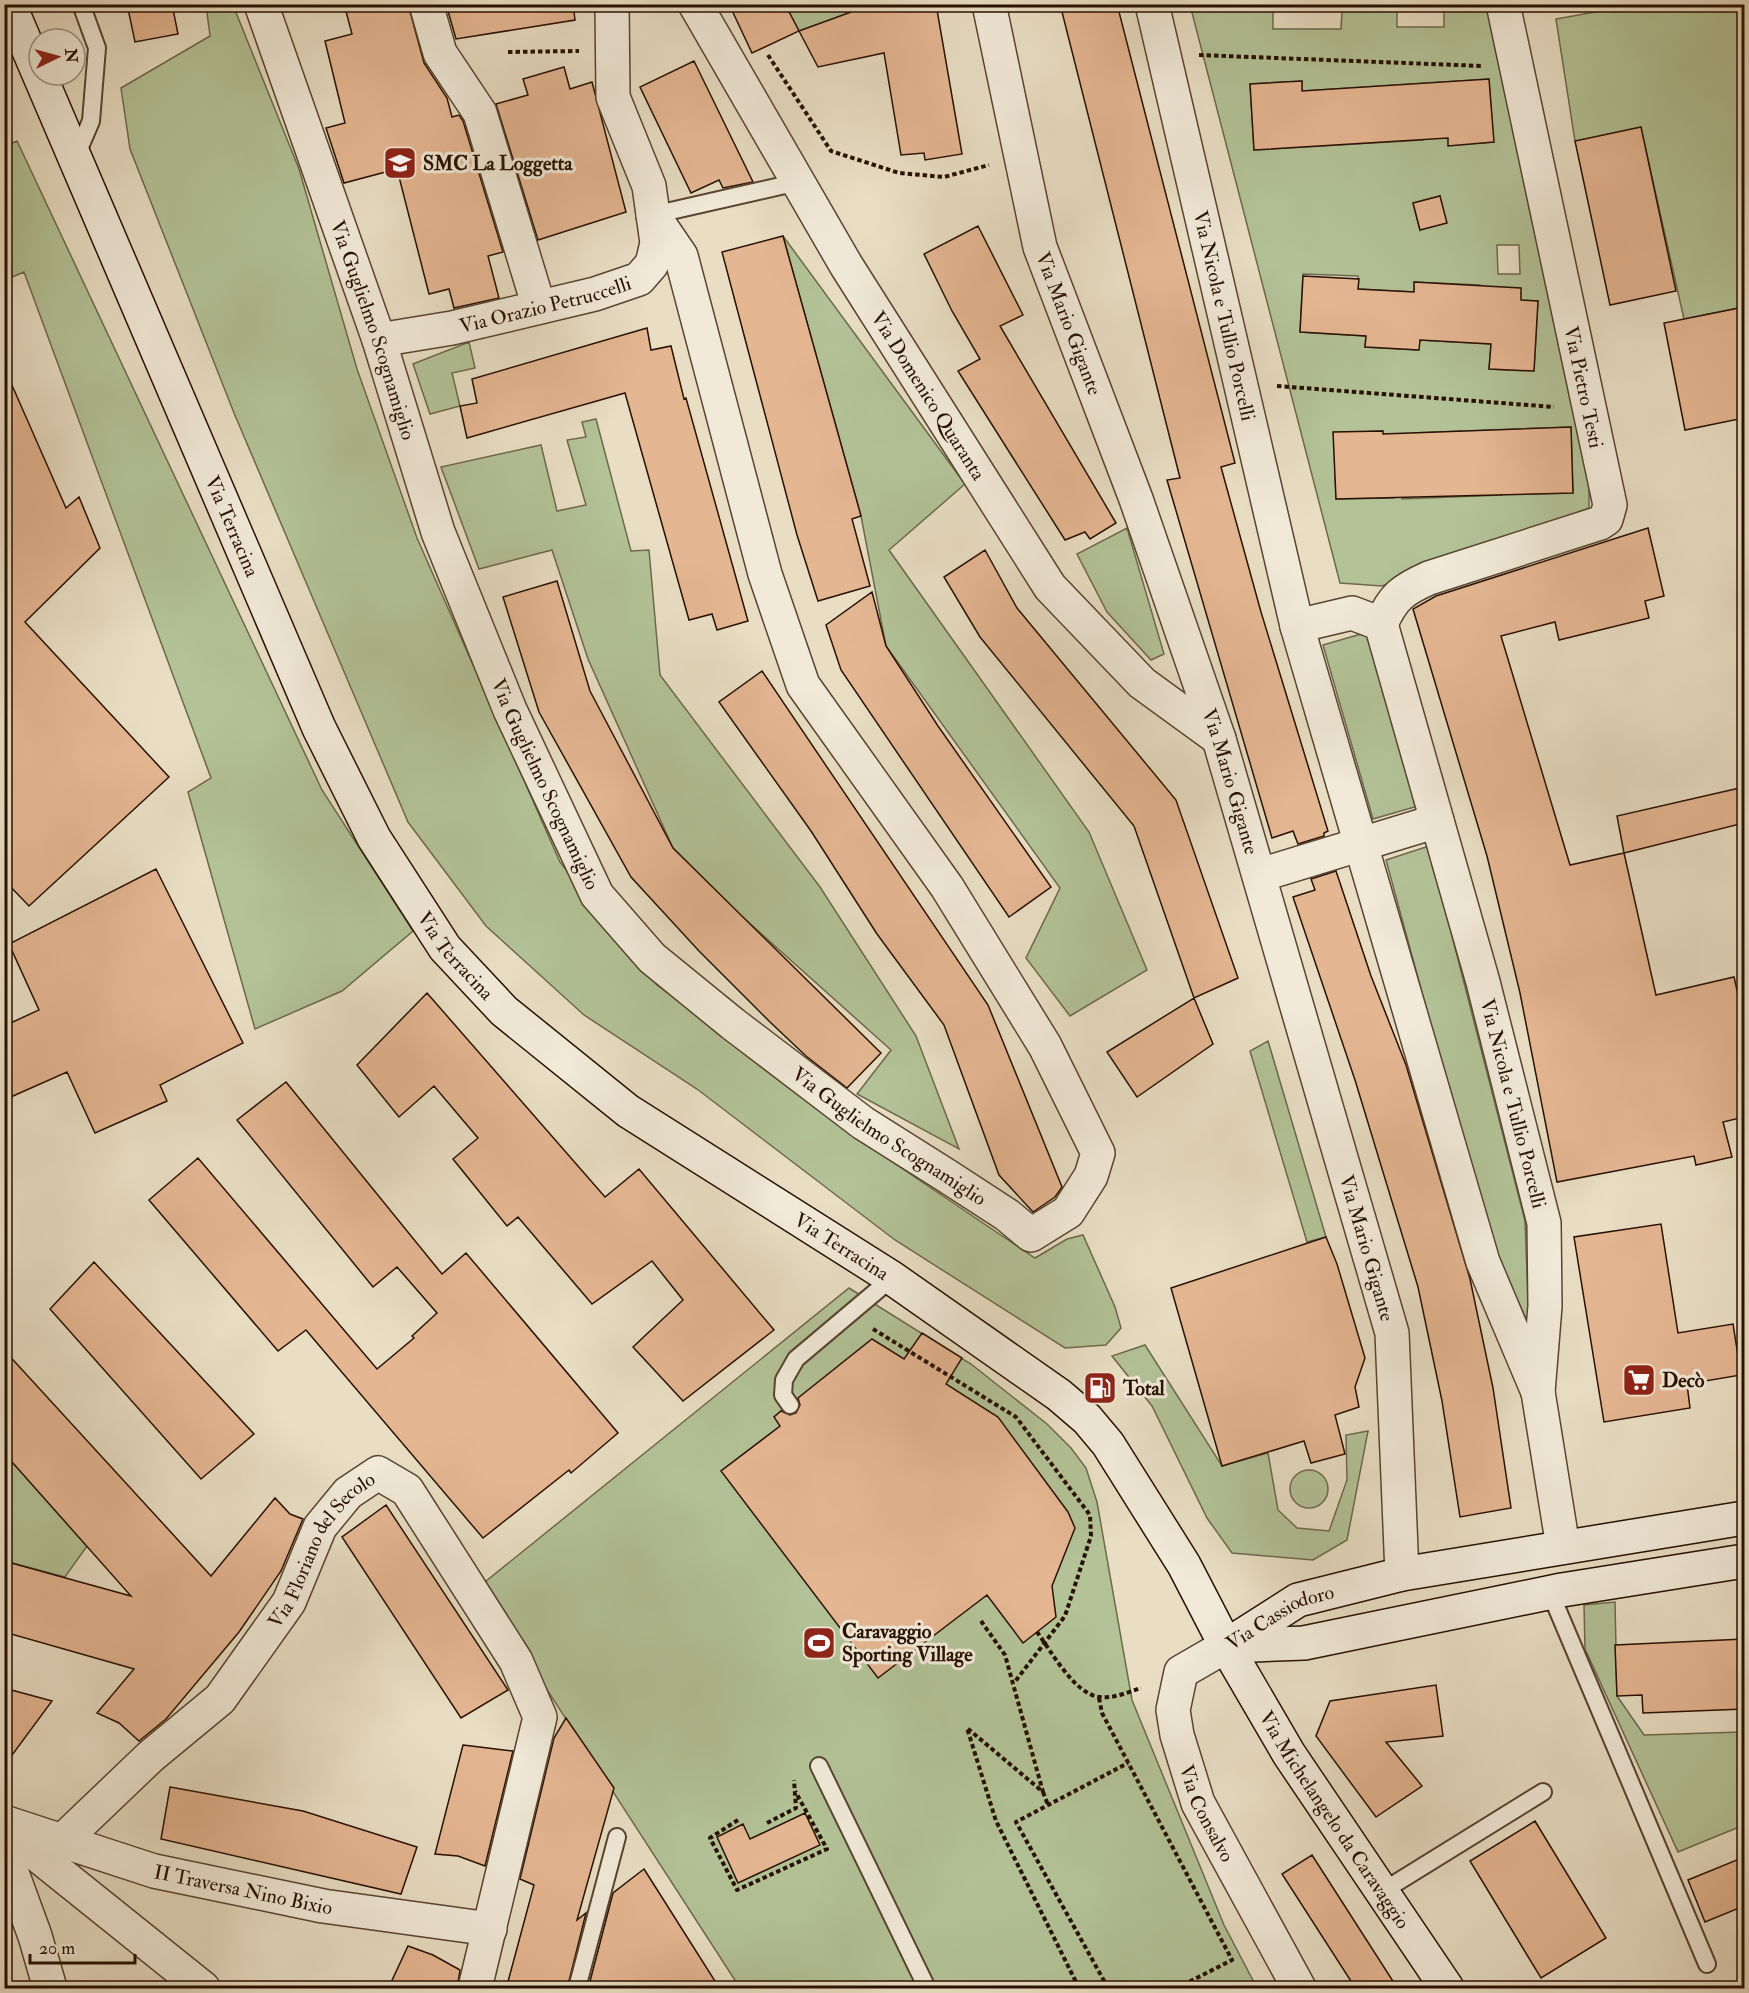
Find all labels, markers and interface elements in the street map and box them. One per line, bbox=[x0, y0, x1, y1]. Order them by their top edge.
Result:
north arrow bbox=[27, 27, 87, 87]
text: N bbox=[60, 47, 82, 64]
school or university icon: SMC La Loggetta bbox=[382, 145, 418, 181]
place label: SMC La Loggetta bbox=[423, 151, 573, 177]
street label: Via Nicola e Tullio Porcelli bbox=[1188, 208, 1261, 423]
street label: Via Guglielmo Scognamiglio bbox=[325, 217, 421, 443]
street label: Via Mario Gigante bbox=[1030, 248, 1107, 399]
street label: Via Orazio Petruccelli bbox=[457, 271, 634, 339]
street label: Via Domenico Quaranta bbox=[865, 307, 991, 485]
street label: Via Pietro Testi bbox=[1558, 324, 1609, 450]
street label: Via Terracina bbox=[199, 472, 265, 581]
street label: Via Guglielmo Scognamiglio bbox=[486, 675, 605, 894]
street label: Via Mario Gigante bbox=[1196, 705, 1264, 858]
street label: Via Terracina bbox=[412, 907, 500, 1006]
street label: Via Nicola e Tullio Porcelli bbox=[1475, 996, 1552, 1211]
street label: Via Guglielmo Scognamiglio bbox=[787, 1061, 991, 1211]
street label: Via Mario Gigante bbox=[1334, 1172, 1400, 1324]
street label: Via Terracina bbox=[789, 1207, 894, 1286]
supermarket icon: Decò bbox=[1621, 1362, 1657, 1398]
place label: Decò bbox=[1662, 1368, 1705, 1393]
fuel station icon: Total bbox=[1082, 1370, 1118, 1406]
place label: Total bbox=[1122, 1376, 1166, 1401]
street label: Via Floriano del Secolo bbox=[263, 1467, 380, 1633]
street label: Via Cassiodoro bbox=[1221, 1580, 1337, 1656]
place label: Caravaggio Sporting Village bbox=[842, 1619, 973, 1668]
sports icon: Caravaggio Sporting Village bbox=[801, 1625, 837, 1661]
street label: Via Michelangelo da Caravaggio bbox=[1254, 1706, 1415, 1934]
street label: Via Consalvo bbox=[1174, 1762, 1240, 1866]
street label: II Traversa Nino Bixio bbox=[152, 1859, 334, 1920]
scale bar bbox=[30, 1927, 135, 1965]
text: 20 m bbox=[39, 1937, 75, 1960]

